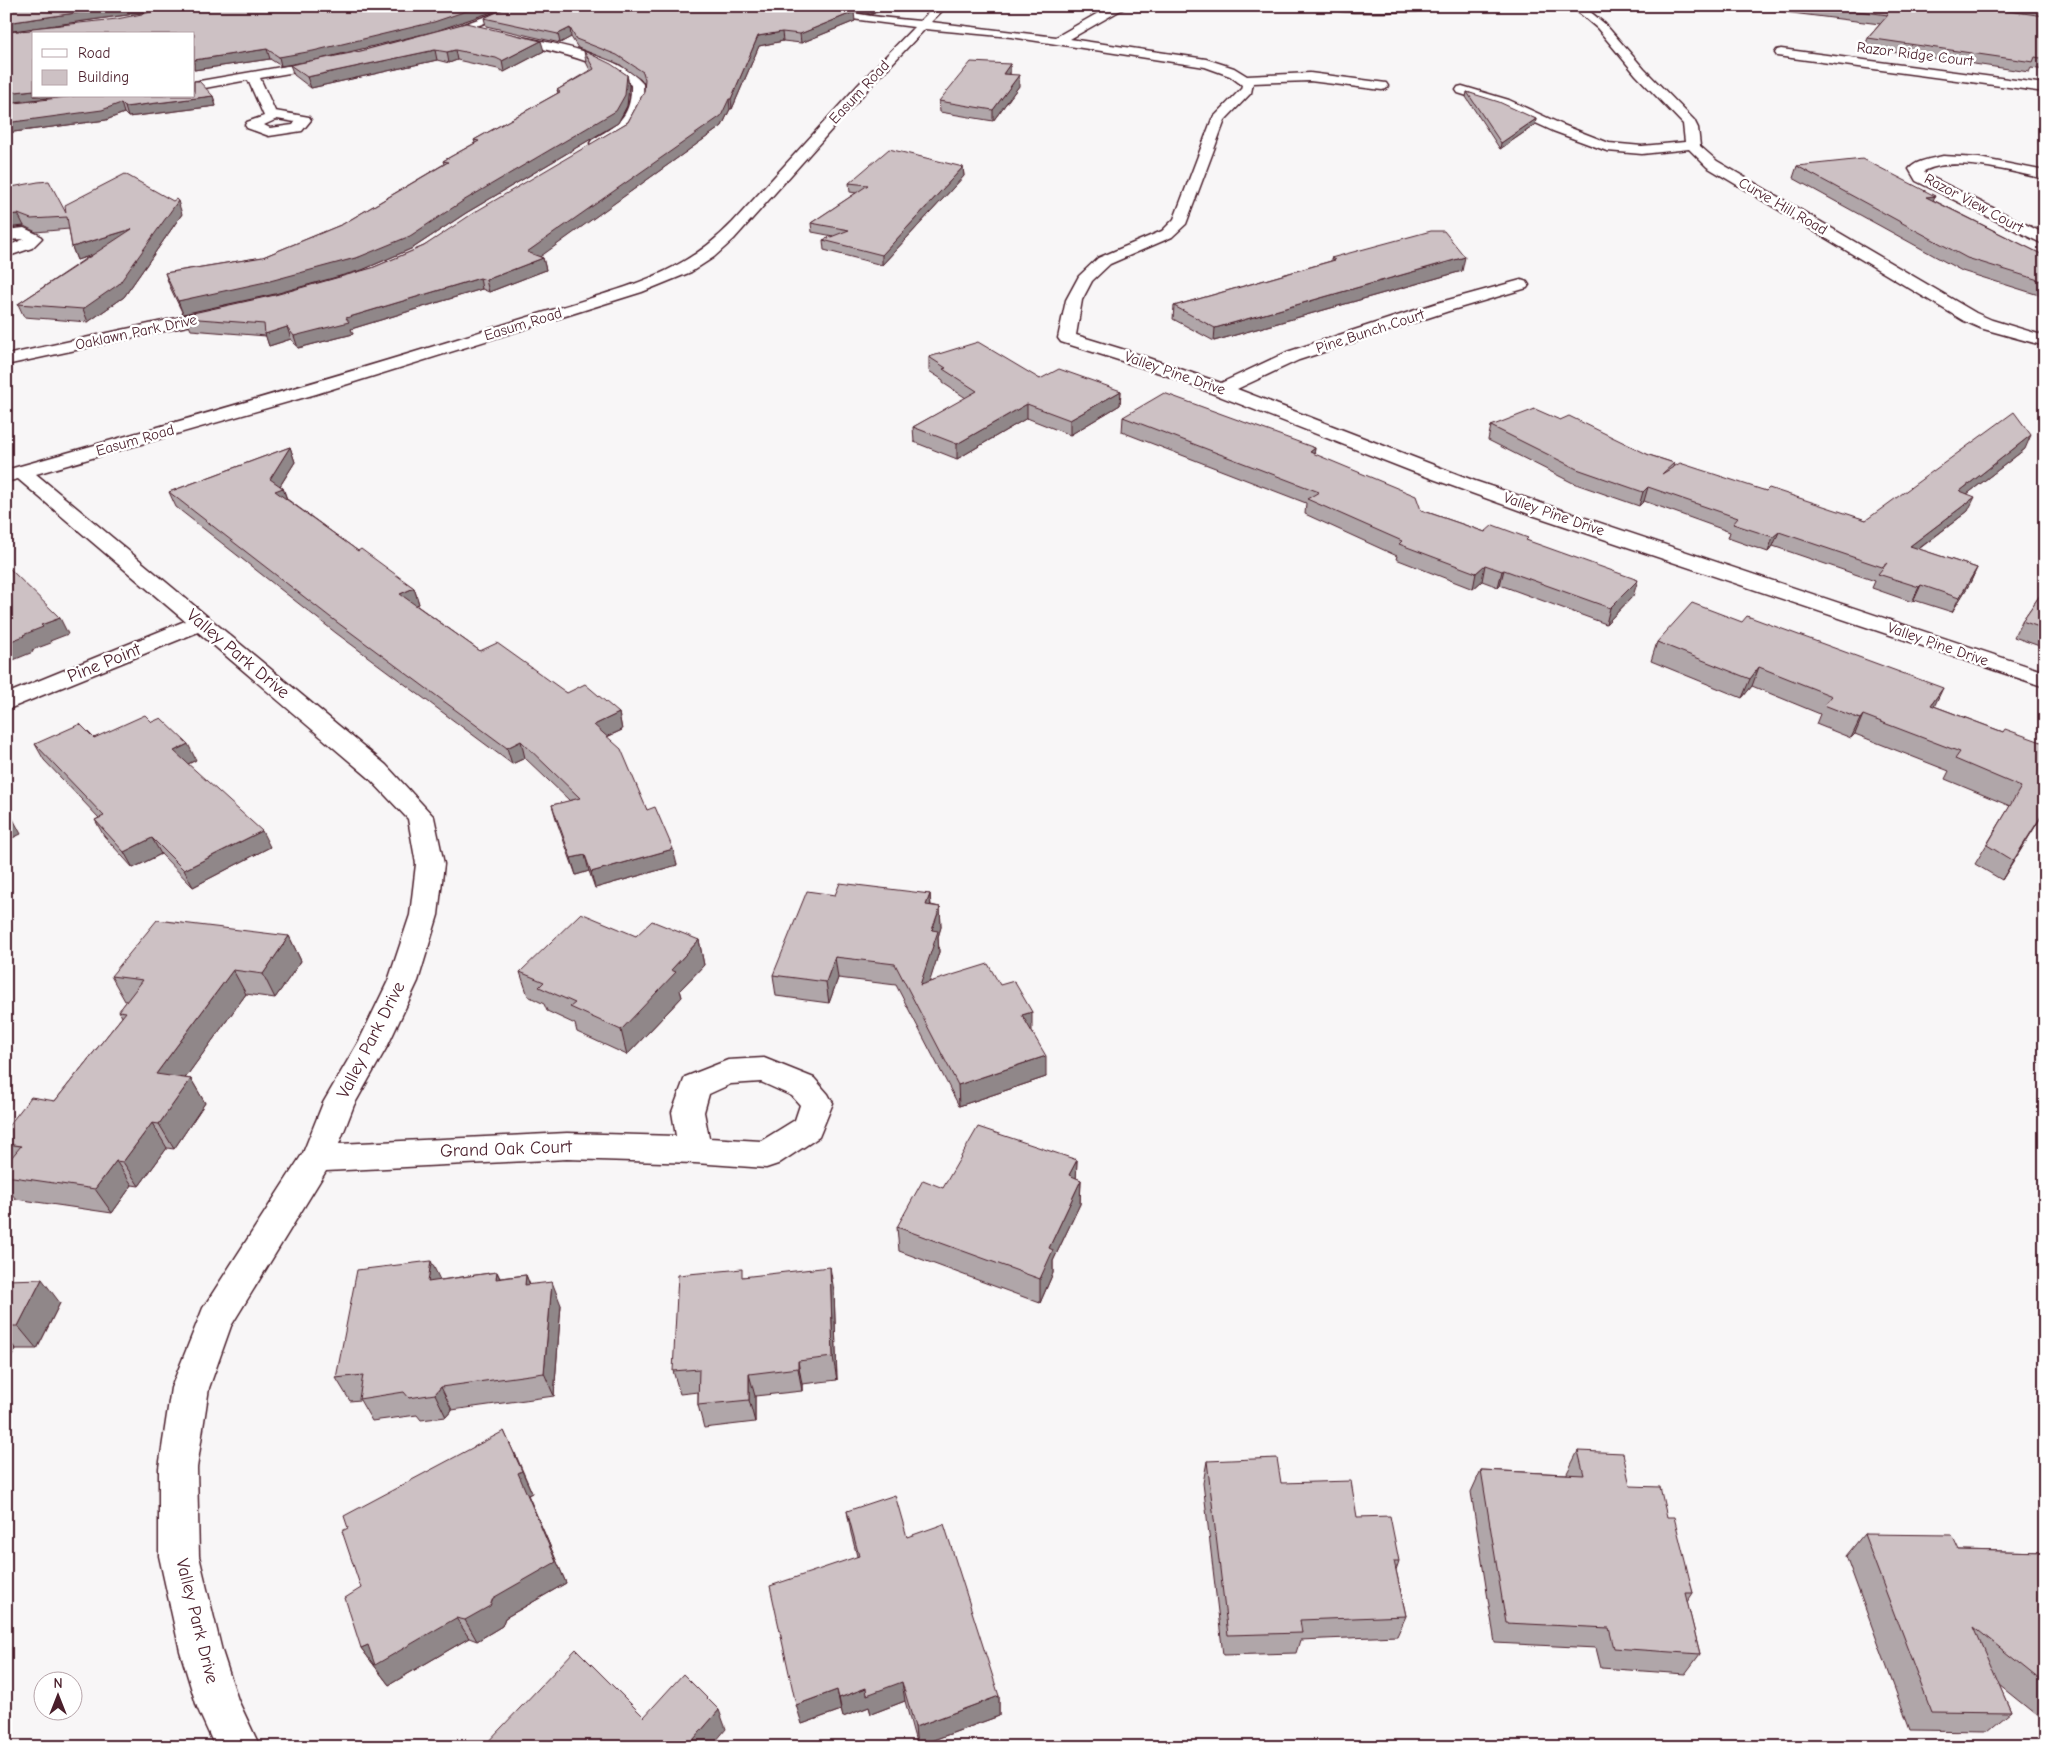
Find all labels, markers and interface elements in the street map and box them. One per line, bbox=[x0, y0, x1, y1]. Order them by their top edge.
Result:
legend bbox=[32, 32, 195, 98]
street label: Razor Ridge Court bbox=[1856, 38, 1975, 70]
text: Road bbox=[78, 44, 110, 62]
street label: Easum Road bbox=[825, 56, 893, 128]
text: Building bbox=[78, 68, 129, 86]
street label: Razor View Court bbox=[1921, 169, 2027, 237]
street label: Curve Hill Road bbox=[1735, 173, 1831, 239]
street label: Easum Road bbox=[482, 304, 564, 344]
street label: Pine Bunch Court bbox=[1313, 305, 1427, 357]
street label: Oaklawn Park Drive bbox=[73, 310, 199, 354]
street label: Valley Pine Drive bbox=[1122, 347, 1228, 399]
street label: Easum Road bbox=[94, 420, 176, 460]
street label: Valley Pine Drive bbox=[1501, 488, 1607, 540]
street label: Valley Park Drive bbox=[182, 605, 294, 703]
street label: Valley Pine Drive bbox=[1885, 618, 1991, 670]
street label: Pine Point bbox=[64, 638, 145, 687]
street label: Valley Park Drive bbox=[333, 978, 409, 1102]
street label: Grand Oak Court bbox=[440, 1136, 573, 1162]
street label: Valley Park Drive bbox=[171, 1556, 223, 1686]
north arrow bbox=[32, 1670, 82, 1720]
text: N bbox=[53, 1675, 63, 1692]

